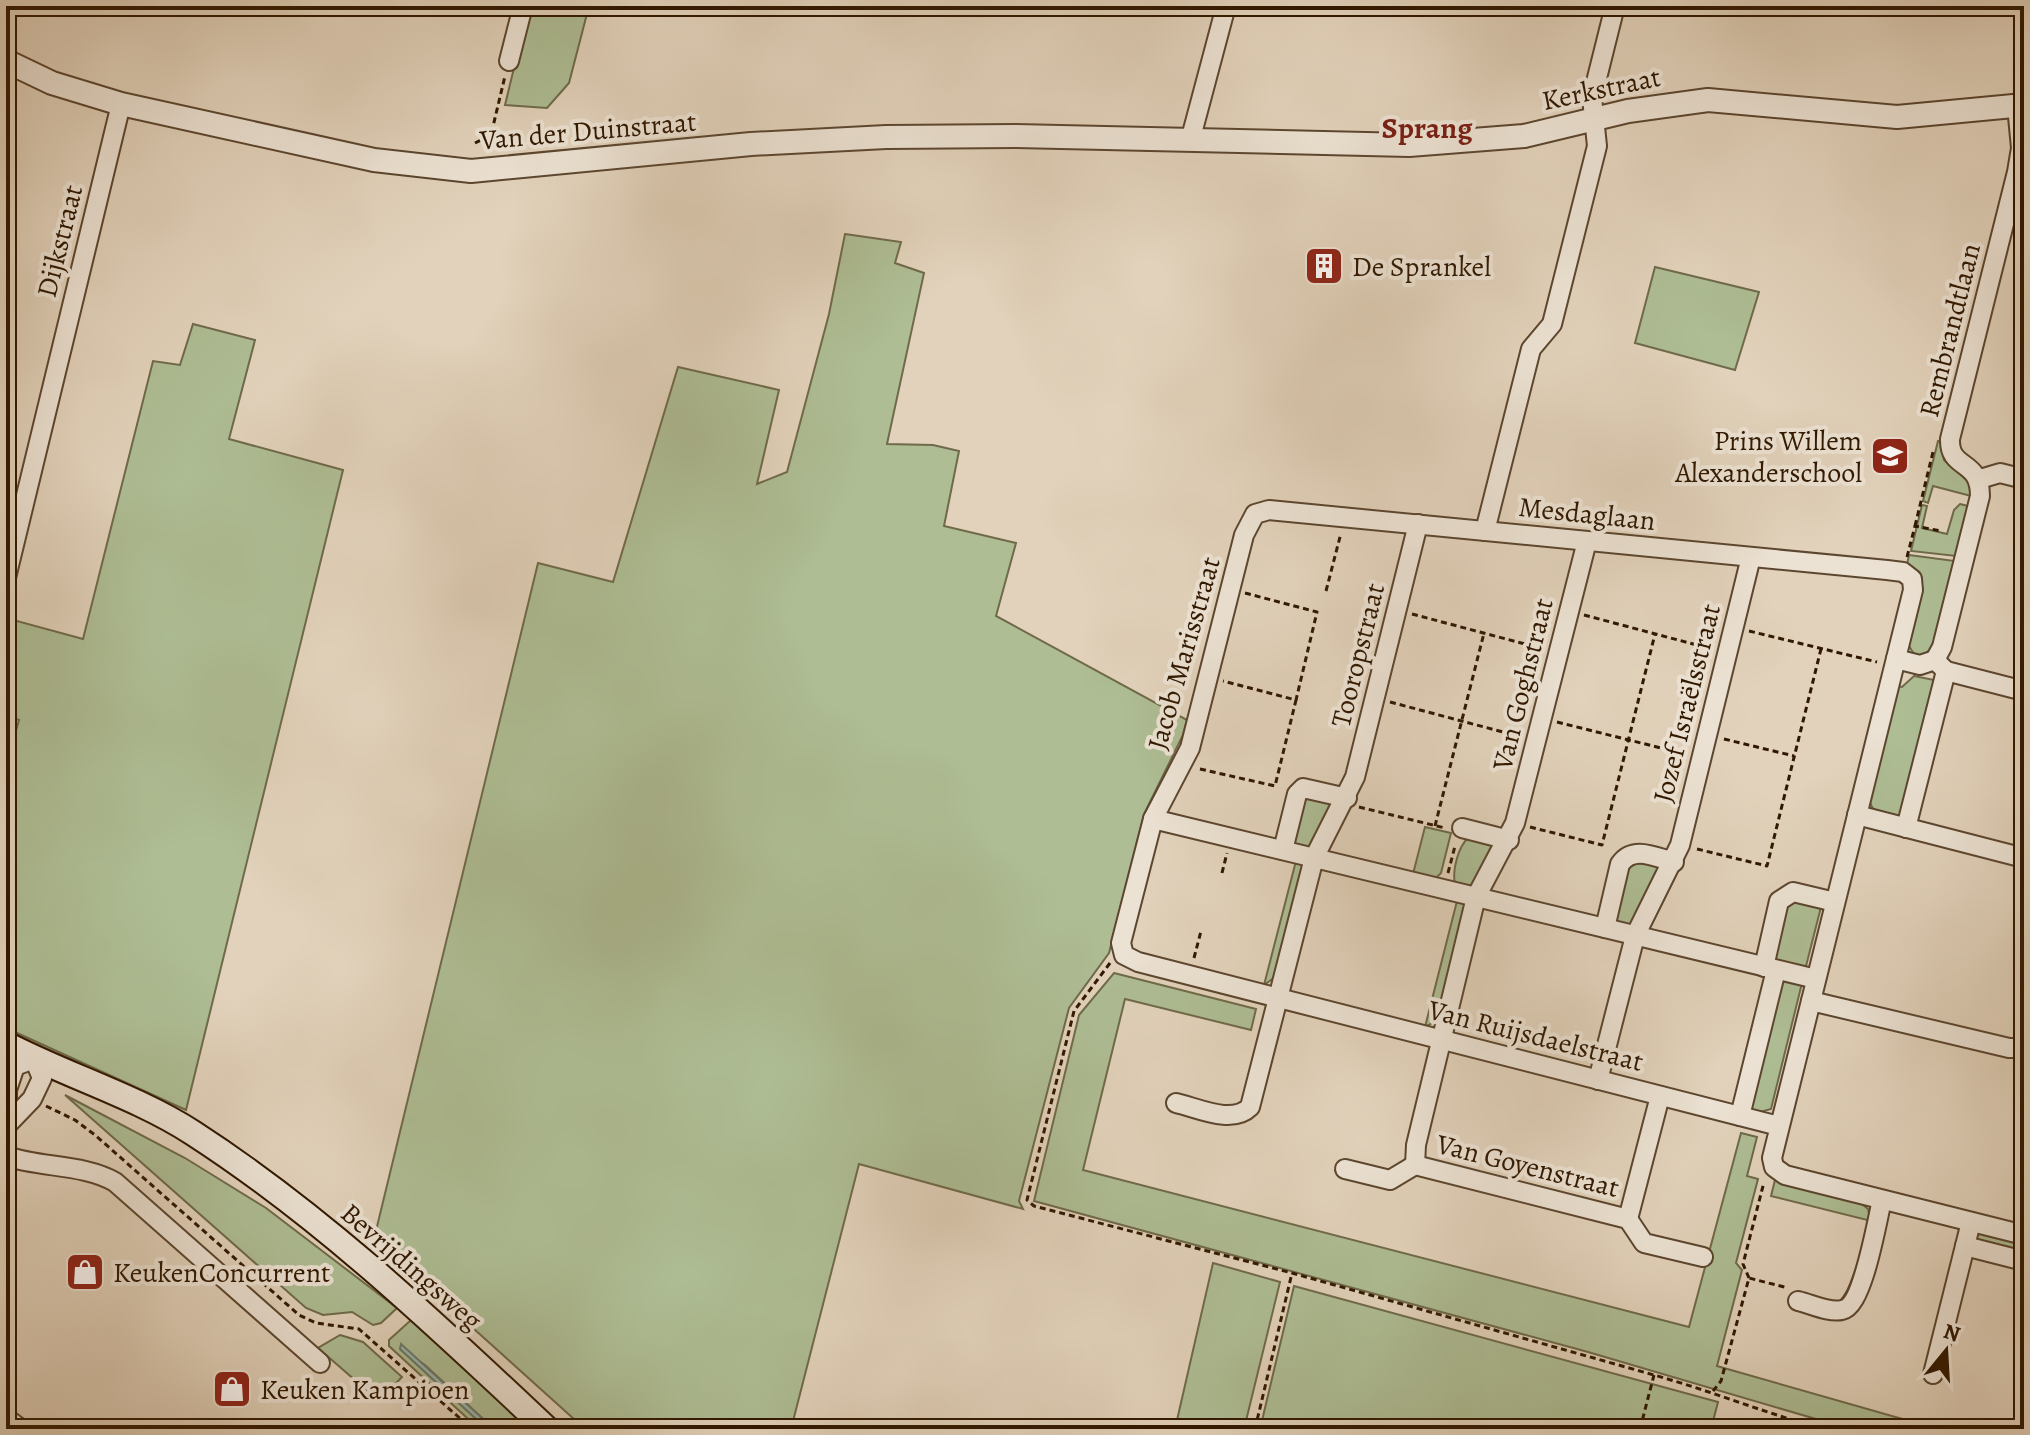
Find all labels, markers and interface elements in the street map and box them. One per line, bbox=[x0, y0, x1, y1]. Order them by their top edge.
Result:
street label: Kerkstraat bbox=[1538, 58, 1664, 120]
street label: Van der Duinstraat bbox=[477, 103, 698, 159]
district label: Sprang bbox=[1382, 108, 1473, 148]
street label: Dijkstraat bbox=[28, 181, 92, 302]
street label: Rembrandtlaan bbox=[1910, 239, 1990, 421]
building icon: De Sprankel bbox=[1303, 245, 1345, 287]
place label: De Sprankel bbox=[1352, 248, 1491, 286]
place label: Prins Willem Alexanderschool bbox=[1674, 422, 1862, 492]
school or university icon: Prins Willem Alexanderschool bbox=[1869, 435, 1911, 477]
street label: Mesdaglaan bbox=[1517, 488, 1657, 540]
street label: Jacob Marisstraat bbox=[1138, 552, 1230, 754]
street label: Tooropstraat bbox=[1322, 579, 1394, 731]
street label: Van Goghstraat bbox=[1483, 594, 1563, 775]
street label: Jozef Israëlsstraat bbox=[1644, 600, 1730, 807]
street label: Van Ruijsdaelstraat bbox=[1423, 991, 1647, 1081]
street label: Van Goyenstraat bbox=[1432, 1125, 1623, 1207]
street label: Bevrijdingsweg bbox=[332, 1195, 490, 1339]
shop icon: KeukenConcurrent bbox=[64, 1251, 106, 1293]
place label: KeukenConcurrent bbox=[113, 1254, 330, 1292]
north arrow bbox=[1906, 1311, 1986, 1391]
text: N bbox=[1940, 1316, 1964, 1350]
shop icon: Keuken Kampioen bbox=[211, 1368, 253, 1410]
place label: Keuken Kampioen bbox=[260, 1371, 469, 1409]

